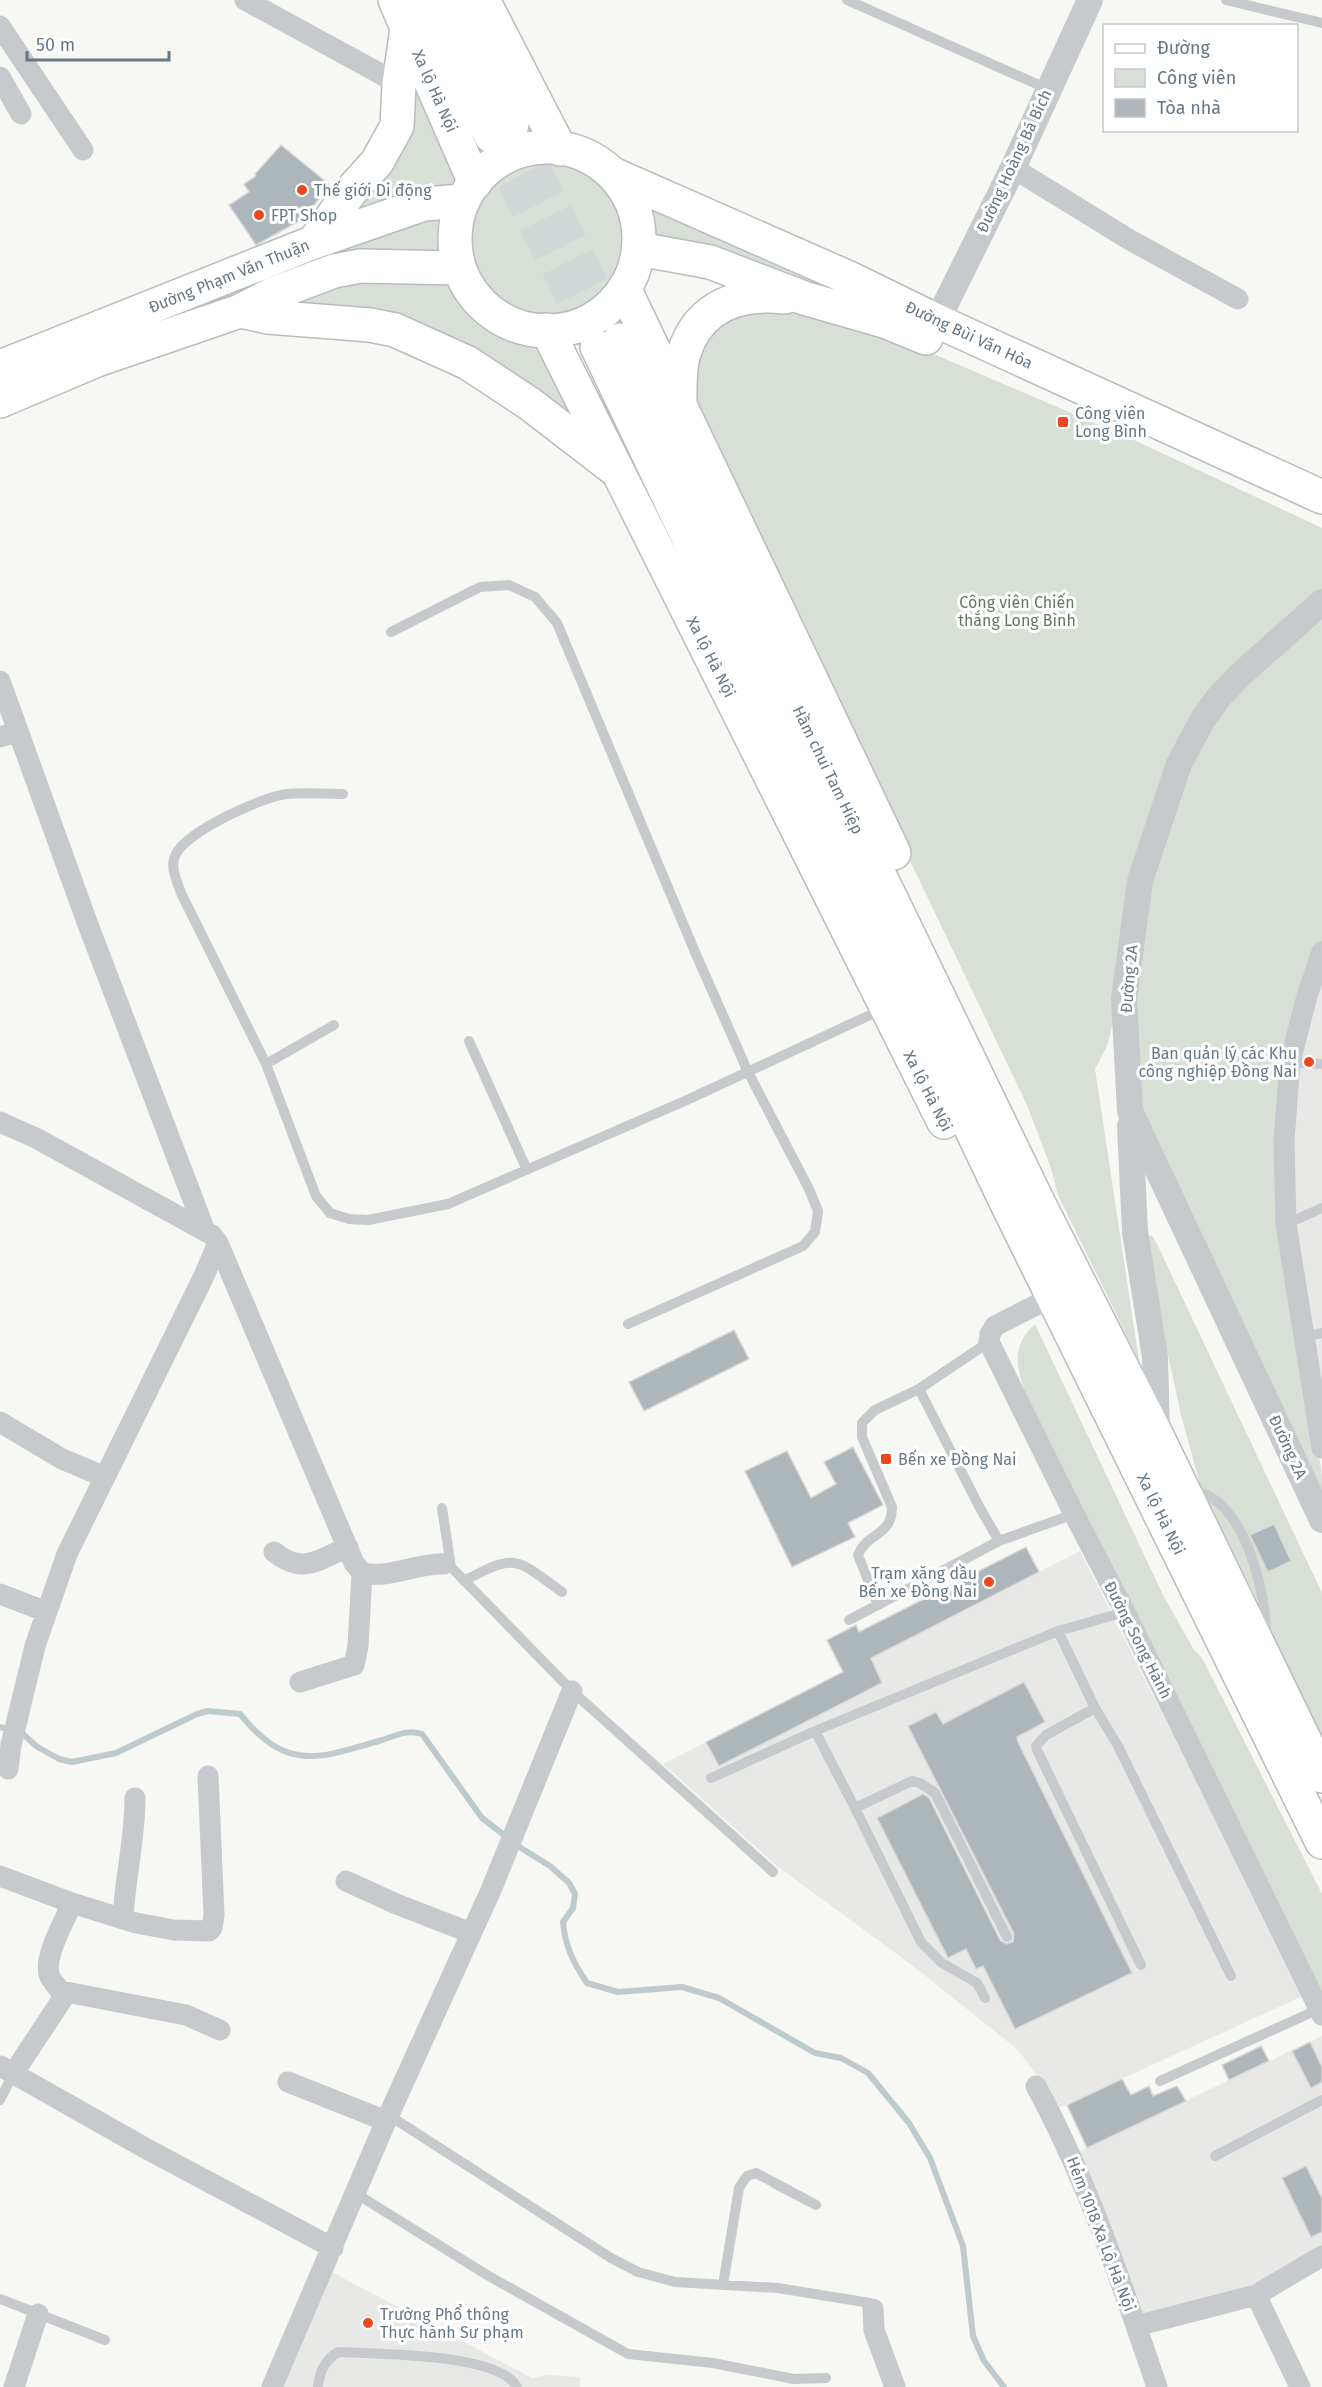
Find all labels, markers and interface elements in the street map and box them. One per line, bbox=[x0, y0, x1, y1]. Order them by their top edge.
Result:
scale bar bbox=[27, 24, 170, 62]
legend bbox=[1103, 24, 1298, 132]
text: 50 m bbox=[36, 34, 75, 56]
text: Đường bbox=[1157, 37, 1211, 59]
street label: Xa lộ Hà Nội bbox=[408, 47, 462, 135]
text: Công viên bbox=[1157, 67, 1236, 89]
street label: Đường Hoàng Bá Bích bbox=[972, 86, 1056, 236]
text: Tòa nhà bbox=[1157, 97, 1221, 119]
place label: Thế giới Di động bbox=[314, 180, 432, 200]
marker: Thế giới Di động bbox=[295, 183, 309, 197]
place label: FPT Shop bbox=[271, 206, 337, 225]
marker: FPT Shop bbox=[252, 208, 266, 222]
street label: Đường Phạm Văn Thuận bbox=[146, 235, 312, 317]
street label: Đường Bùi Văn Hòa bbox=[902, 297, 1036, 373]
place label: Công viên Long Bình bbox=[1075, 404, 1147, 441]
marker: Công viên Long Bình bbox=[1056, 415, 1070, 429]
park label: Công viên Chiến thắng Long Bình bbox=[958, 592, 1076, 630]
street label: Xa lộ Hà Nội bbox=[682, 613, 740, 701]
street label: Hầm chui Tam Hiệp bbox=[789, 702, 868, 837]
street label: Đường 2A bbox=[1117, 943, 1142, 1014]
place label: Ban quản lý các Khu công nghiệp Đồng Nai bbox=[1138, 1044, 1297, 1081]
street label: Xa lộ Hà Nội bbox=[899, 1047, 957, 1135]
marker: Ban quản lý các Khu công nghiệp Đồng Nai bbox=[1302, 1055, 1316, 1069]
street label: Đường 2A bbox=[1265, 1412, 1311, 1483]
place label: Bến xe Đồng Nai bbox=[898, 1449, 1017, 1469]
marker: Bến xe Đồng Nai bbox=[879, 1452, 893, 1466]
street label: Xa lộ Hà Nội bbox=[1133, 1470, 1189, 1558]
place label: Trạm xăng dầu Bến xe Đồng Nai bbox=[858, 1563, 977, 1601]
marker: Trạm xăng dầu Bến xe Đồng Nai bbox=[982, 1575, 996, 1589]
street label: Đường Song Hành bbox=[1100, 1578, 1176, 1702]
street label: Hẻm 1018 Xa Lộ Hà Nội bbox=[1063, 2154, 1139, 2314]
place label: Trường Phổ thông Thực hành Sư phạm bbox=[380, 2304, 524, 2342]
marker: Trường Phổ thông Thực hành Sư phạm bbox=[361, 2316, 375, 2330]

